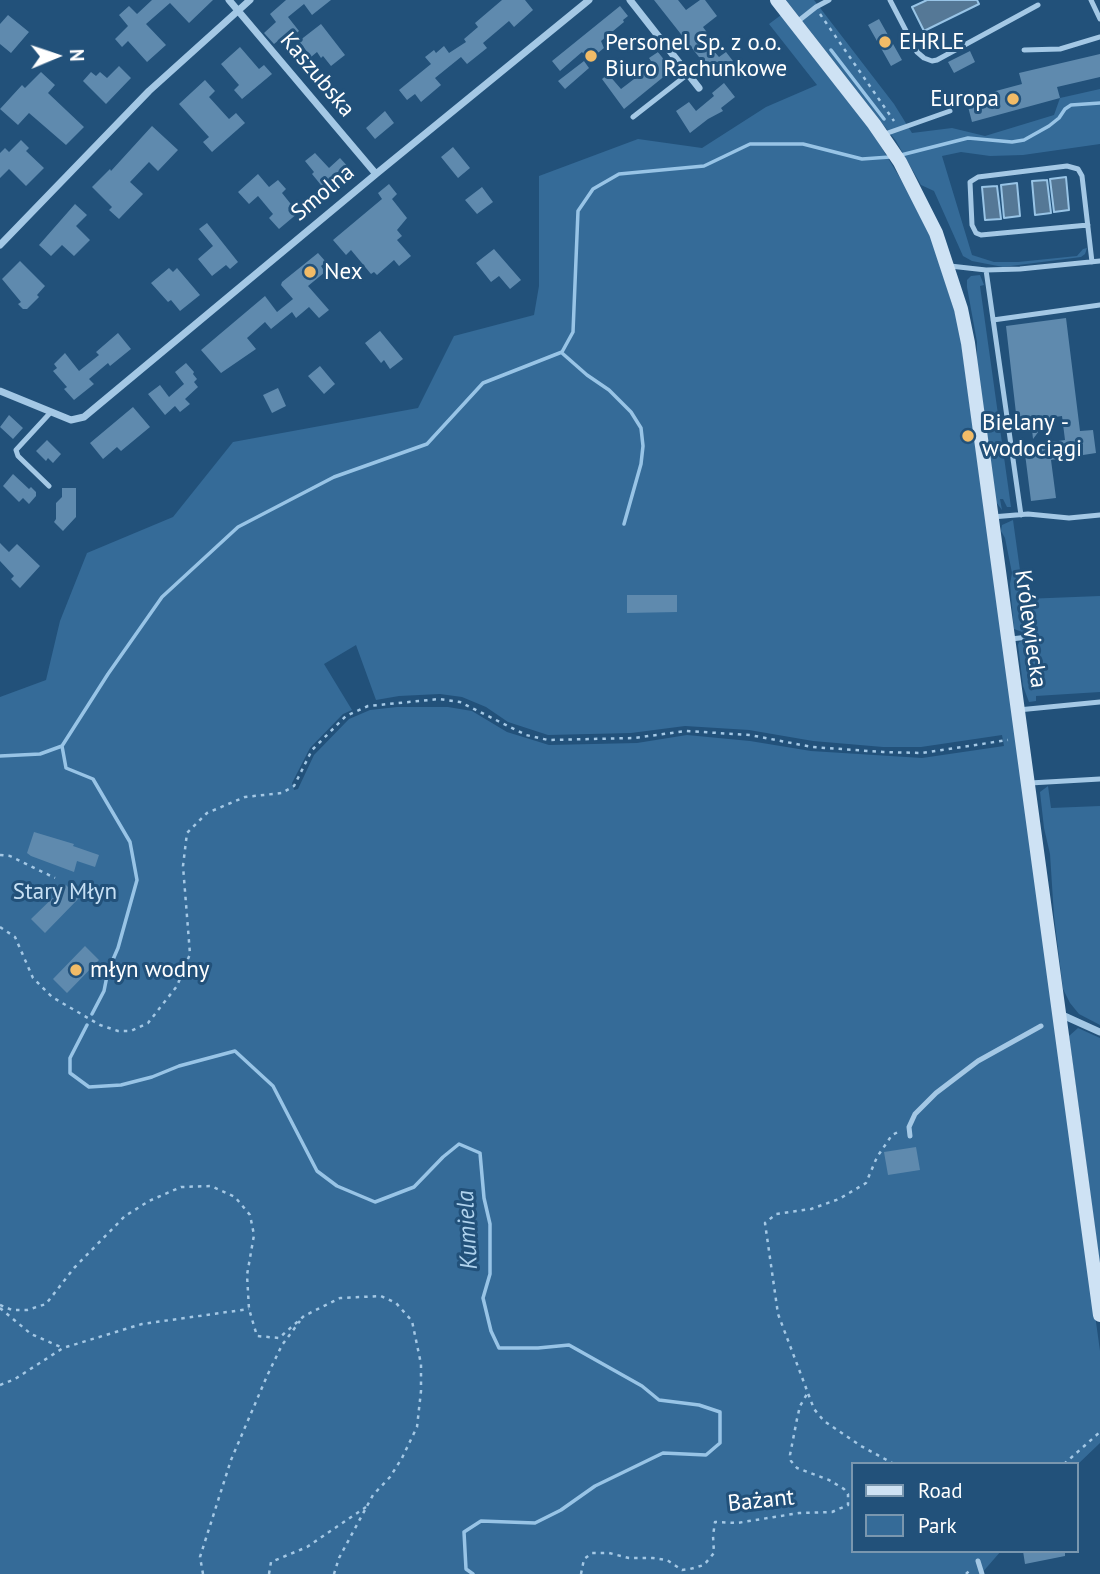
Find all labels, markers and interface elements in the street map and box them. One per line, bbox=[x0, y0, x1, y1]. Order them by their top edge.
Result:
north arrow bbox=[21, 21, 91, 91]
street label: Kaszubska bbox=[274, 27, 360, 123]
place label: EHRLE bbox=[899, 28, 965, 56]
place label: Personel Sp. z o.o. Biuro Rachunkowe bbox=[605, 29, 787, 83]
marker: EHRLE bbox=[877, 34, 893, 50]
marker: Personel Sp. z o.o. Biuro Rachunkowe bbox=[583, 48, 599, 64]
text: N bbox=[65, 49, 89, 62]
place label: Europa bbox=[930, 85, 999, 113]
marker: Europa bbox=[1005, 91, 1021, 107]
street label: Smolna bbox=[286, 159, 360, 227]
place label: Nex bbox=[324, 258, 362, 286]
marker: Nex bbox=[302, 264, 318, 280]
place label: Bielany - wodociągi bbox=[982, 409, 1082, 463]
marker: Bielany - wodociągi bbox=[960, 428, 976, 444]
street label: Królewiecka bbox=[1008, 568, 1052, 690]
park label: Stary Młyn bbox=[13, 878, 117, 906]
place label: młyn wodny bbox=[90, 956, 209, 984]
marker: młyn wodny bbox=[68, 962, 84, 978]
water label: Kumiela bbox=[452, 1190, 484, 1270]
legend bbox=[852, 1462, 1079, 1553]
text: Road bbox=[918, 1477, 962, 1504]
street label: Bażant bbox=[726, 1484, 796, 1518]
text: Park bbox=[918, 1512, 957, 1539]

